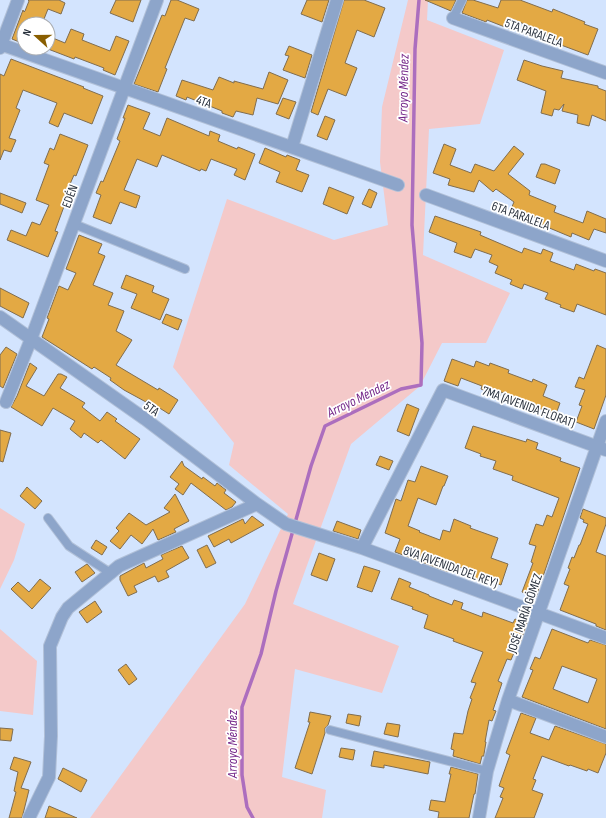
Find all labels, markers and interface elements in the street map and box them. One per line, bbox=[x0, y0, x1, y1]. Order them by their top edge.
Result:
street label: 5TA PARALELA bbox=[503, 15, 565, 51]
north arrow bbox=[16, 16, 56, 56]
text: N bbox=[20, 27, 34, 38]
water label: Arroyo Méndez bbox=[394, 53, 413, 123]
street label: 4TA bbox=[194, 92, 214, 112]
street label: EDÉN bbox=[58, 182, 82, 210]
street label: 6TA PARALELA bbox=[489, 198, 552, 234]
water label: Arroyo Méndez bbox=[323, 375, 393, 421]
street label: 7MA (AVENIDA FLORAT) bbox=[480, 383, 578, 431]
street label: 5TA bbox=[140, 398, 163, 420]
street label: 8VA (AVENIDA DEL REY) bbox=[401, 542, 500, 592]
street label: JOSÉ MARÍA GÓMEZ bbox=[504, 571, 546, 656]
water label: Arroyo Méndez bbox=[224, 709, 241, 779]

